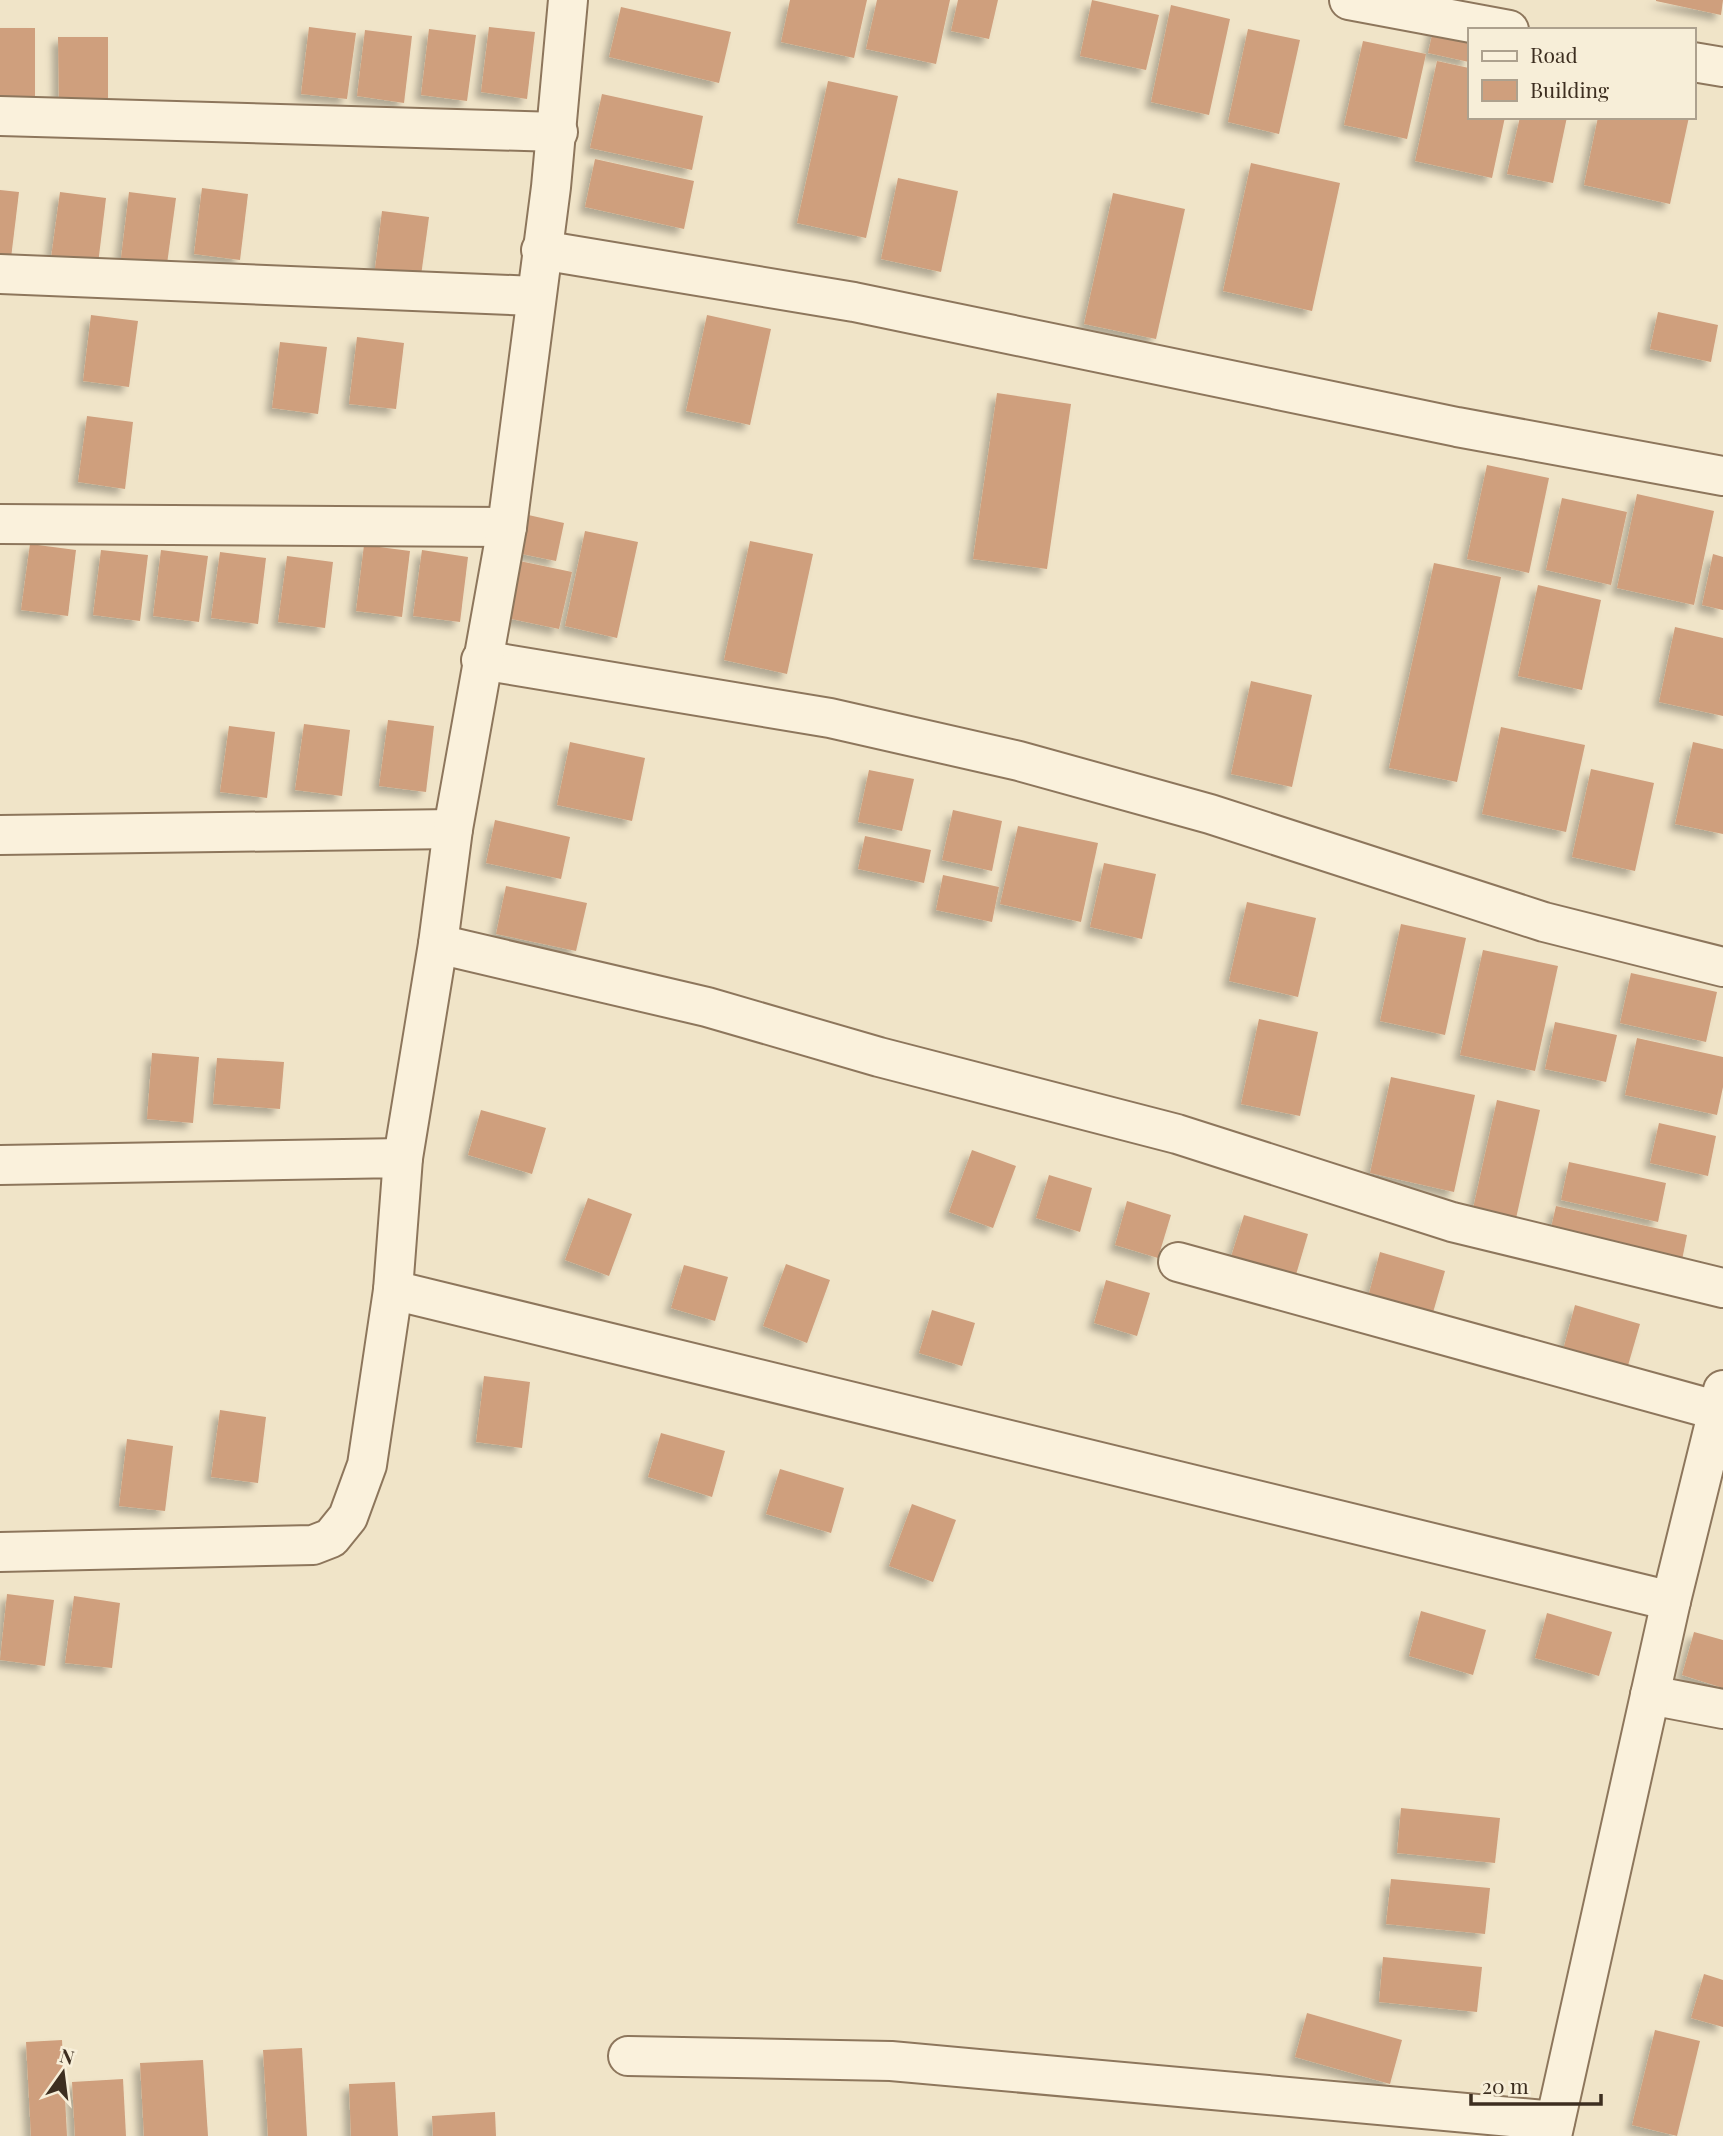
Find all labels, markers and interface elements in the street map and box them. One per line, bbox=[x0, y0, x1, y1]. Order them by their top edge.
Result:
legend bbox=[1468, 28, 1695, 119]
text: Road bbox=[1530, 40, 1578, 68]
text: Building bbox=[1530, 75, 1609, 103]
north arrow bbox=[28, 2038, 98, 2108]
text: N bbox=[58, 2041, 77, 2070]
scale bar bbox=[1471, 2062, 1600, 2106]
text: 20 m bbox=[1482, 2071, 1529, 2099]

